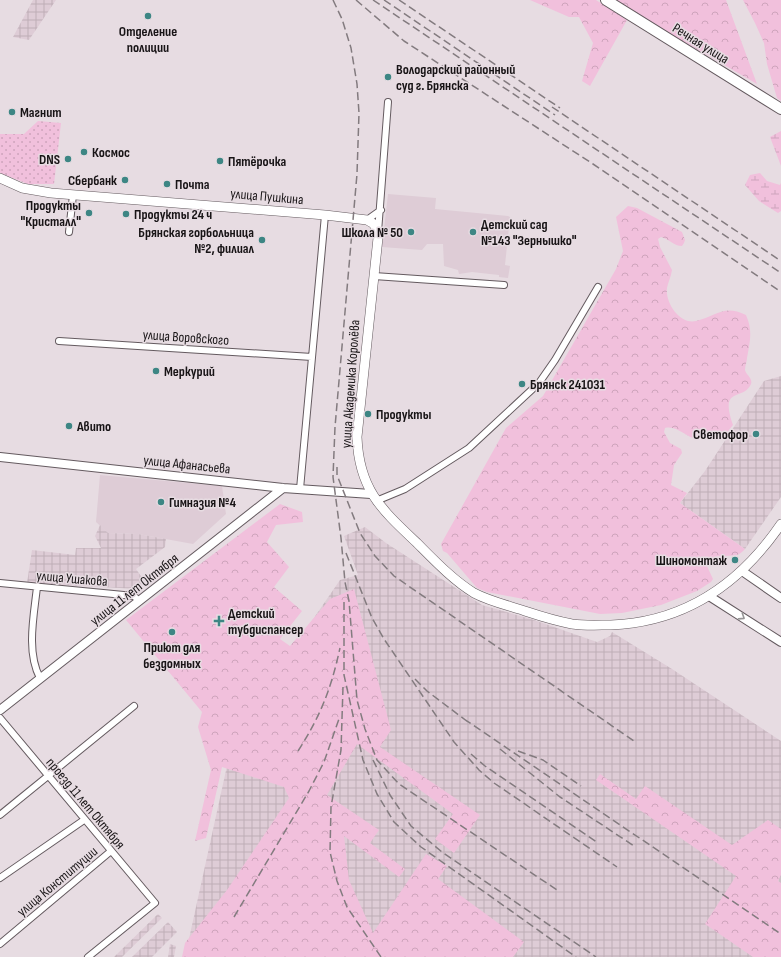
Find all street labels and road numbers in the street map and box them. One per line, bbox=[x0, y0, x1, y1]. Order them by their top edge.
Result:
street label: Речная улица bbox=[669, 19, 732, 67]
street label: улица Пушкина bbox=[230, 185, 304, 208]
street label: улица Академика Королёва bbox=[338, 319, 363, 449]
street label: улица Воровского bbox=[142, 326, 230, 349]
street label: улица Афанасьева bbox=[143, 451, 231, 478]
street label: улица 11 лет Октября bbox=[87, 550, 182, 629]
street label: улица Ушакова bbox=[36, 567, 108, 590]
street label: проезд 11 лет Октября bbox=[43, 754, 129, 852]
street label: улица Конституции bbox=[14, 843, 101, 920]

